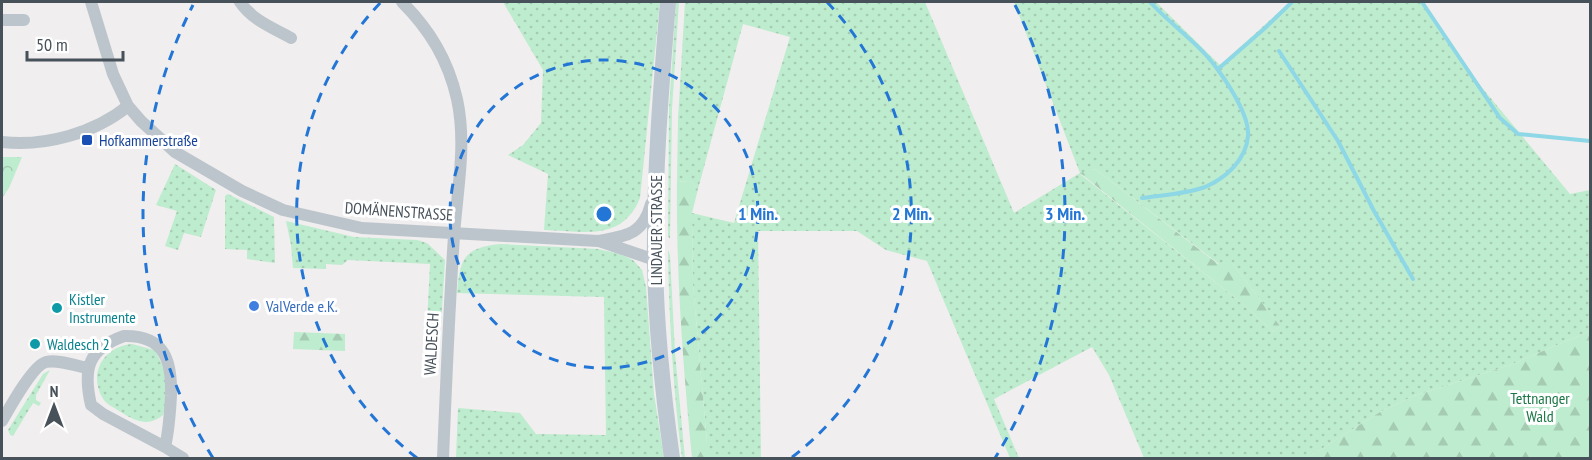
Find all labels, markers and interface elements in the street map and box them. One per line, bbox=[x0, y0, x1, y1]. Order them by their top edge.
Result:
scale bar bbox=[27, 24, 123, 62]
text: 50 m bbox=[36, 33, 68, 56]
place label: Hofkammerstraße bbox=[99, 130, 198, 150]
marker: Hofkammerstraße bbox=[80, 133, 94, 147]
street label: LINDAUER STRASSE bbox=[646, 175, 666, 285]
street label: DOMÄNENSTRASSE bbox=[344, 197, 454, 225]
text: 1 Min. bbox=[738, 202, 778, 225]
text: 2 Min. bbox=[892, 202, 932, 225]
text: 3 Min. bbox=[1045, 202, 1085, 225]
centre of rings bbox=[594, 204, 614, 224]
place label: Kistler Instrumente bbox=[69, 289, 136, 327]
place label: ValVerde e.K. bbox=[265, 296, 338, 316]
marker: ValVerde e.K. bbox=[247, 299, 261, 313]
marker: Kistler Instrumente bbox=[50, 301, 64, 315]
street label: WALDESCH bbox=[419, 312, 443, 376]
place label: Waldesch 2 bbox=[47, 334, 110, 354]
marker: Waldesch 2 bbox=[28, 337, 42, 351]
north arrow bbox=[24, 376, 84, 436]
text: N bbox=[50, 381, 58, 401]
park label: Tettnanger Wald bbox=[1510, 388, 1570, 426]

